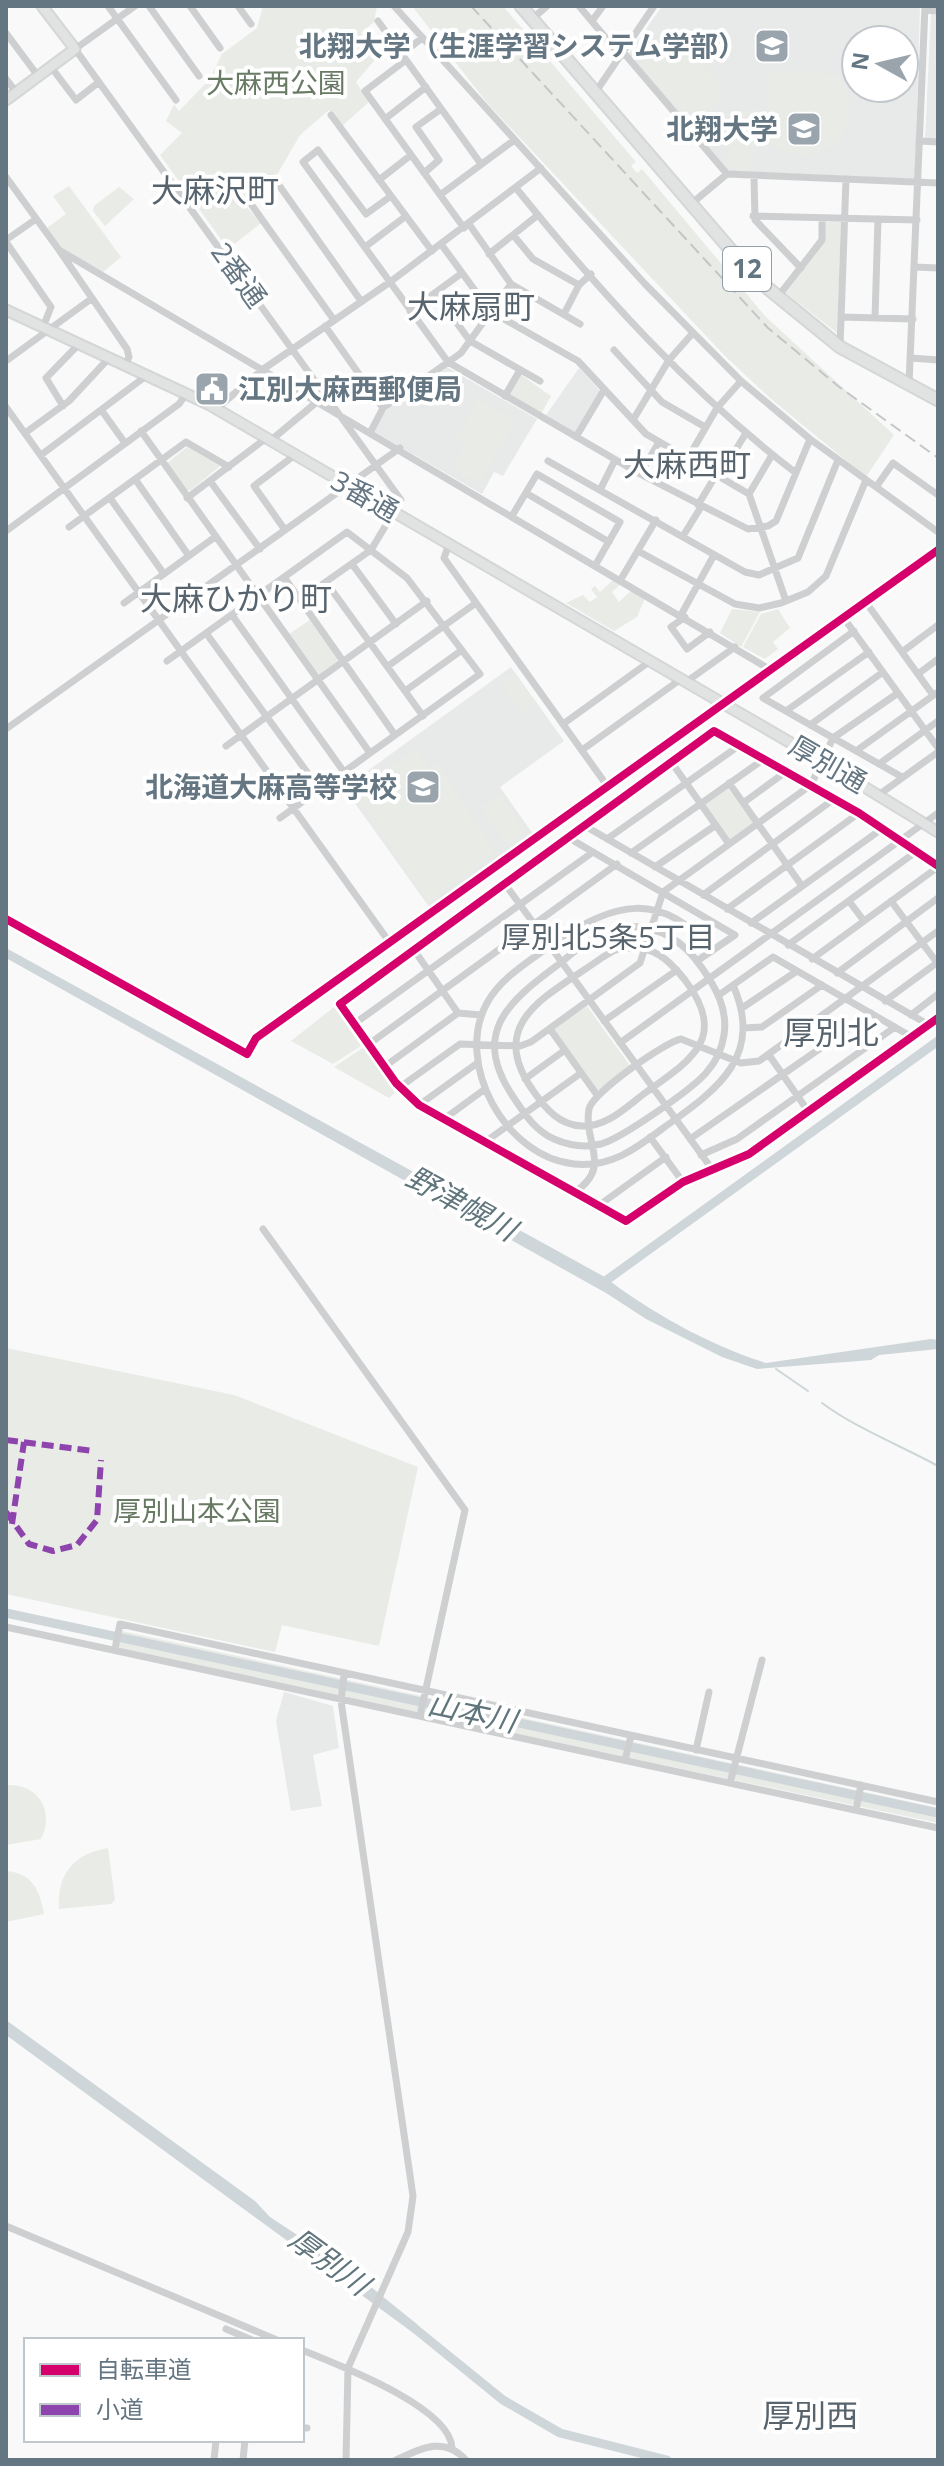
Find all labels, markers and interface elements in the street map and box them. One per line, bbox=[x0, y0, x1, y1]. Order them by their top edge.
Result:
north arrow bbox=[840, 24, 920, 104]
place label: 北翔大学（生涯学習システム学部） bbox=[299, 26, 746, 64]
school or university icon: 北翔大学（生涯学習システム学部） bbox=[753, 27, 791, 65]
text: N bbox=[843, 50, 875, 72]
park label: 大麻西公園 bbox=[206, 63, 346, 101]
place label: 北翔大学 bbox=[666, 109, 778, 147]
school or university icon: 北翔大学 bbox=[785, 110, 823, 148]
district label: 大麻沢町 bbox=[151, 168, 279, 211]
street label: 2番通 bbox=[203, 234, 276, 315]
road number: 12 bbox=[723, 247, 771, 291]
district label: 大麻扇町 bbox=[407, 284, 535, 327]
place label: 江別大麻西郵便局 bbox=[238, 369, 462, 407]
public building icon: 江別大麻西郵便局 bbox=[193, 370, 231, 408]
district label: 大麻西町 bbox=[623, 442, 751, 485]
street label: 3番通 bbox=[325, 461, 406, 530]
district label: 大麻ひかり町 bbox=[140, 576, 332, 619]
street label: 厚別通 bbox=[783, 726, 874, 801]
place label: 北海道大麻高等学校 bbox=[145, 767, 397, 805]
school or university icon: 北海道大麻高等学校 bbox=[404, 768, 442, 806]
district label: 厚別北5条5丁目 bbox=[501, 916, 715, 957]
district label: 厚別北 bbox=[783, 1010, 879, 1053]
water label: 野津幌川 bbox=[399, 1156, 527, 1251]
park label: 厚別山本公園 bbox=[113, 1491, 281, 1529]
water label: 山本川 bbox=[424, 1682, 524, 1742]
water label: 厚別川 bbox=[281, 2218, 381, 2306]
legend bbox=[24, 2338, 304, 2442]
text: 自転車道 bbox=[96, 2352, 192, 2385]
text: 小道 bbox=[96, 2392, 144, 2425]
district label: 厚別西 bbox=[762, 2393, 858, 2436]

